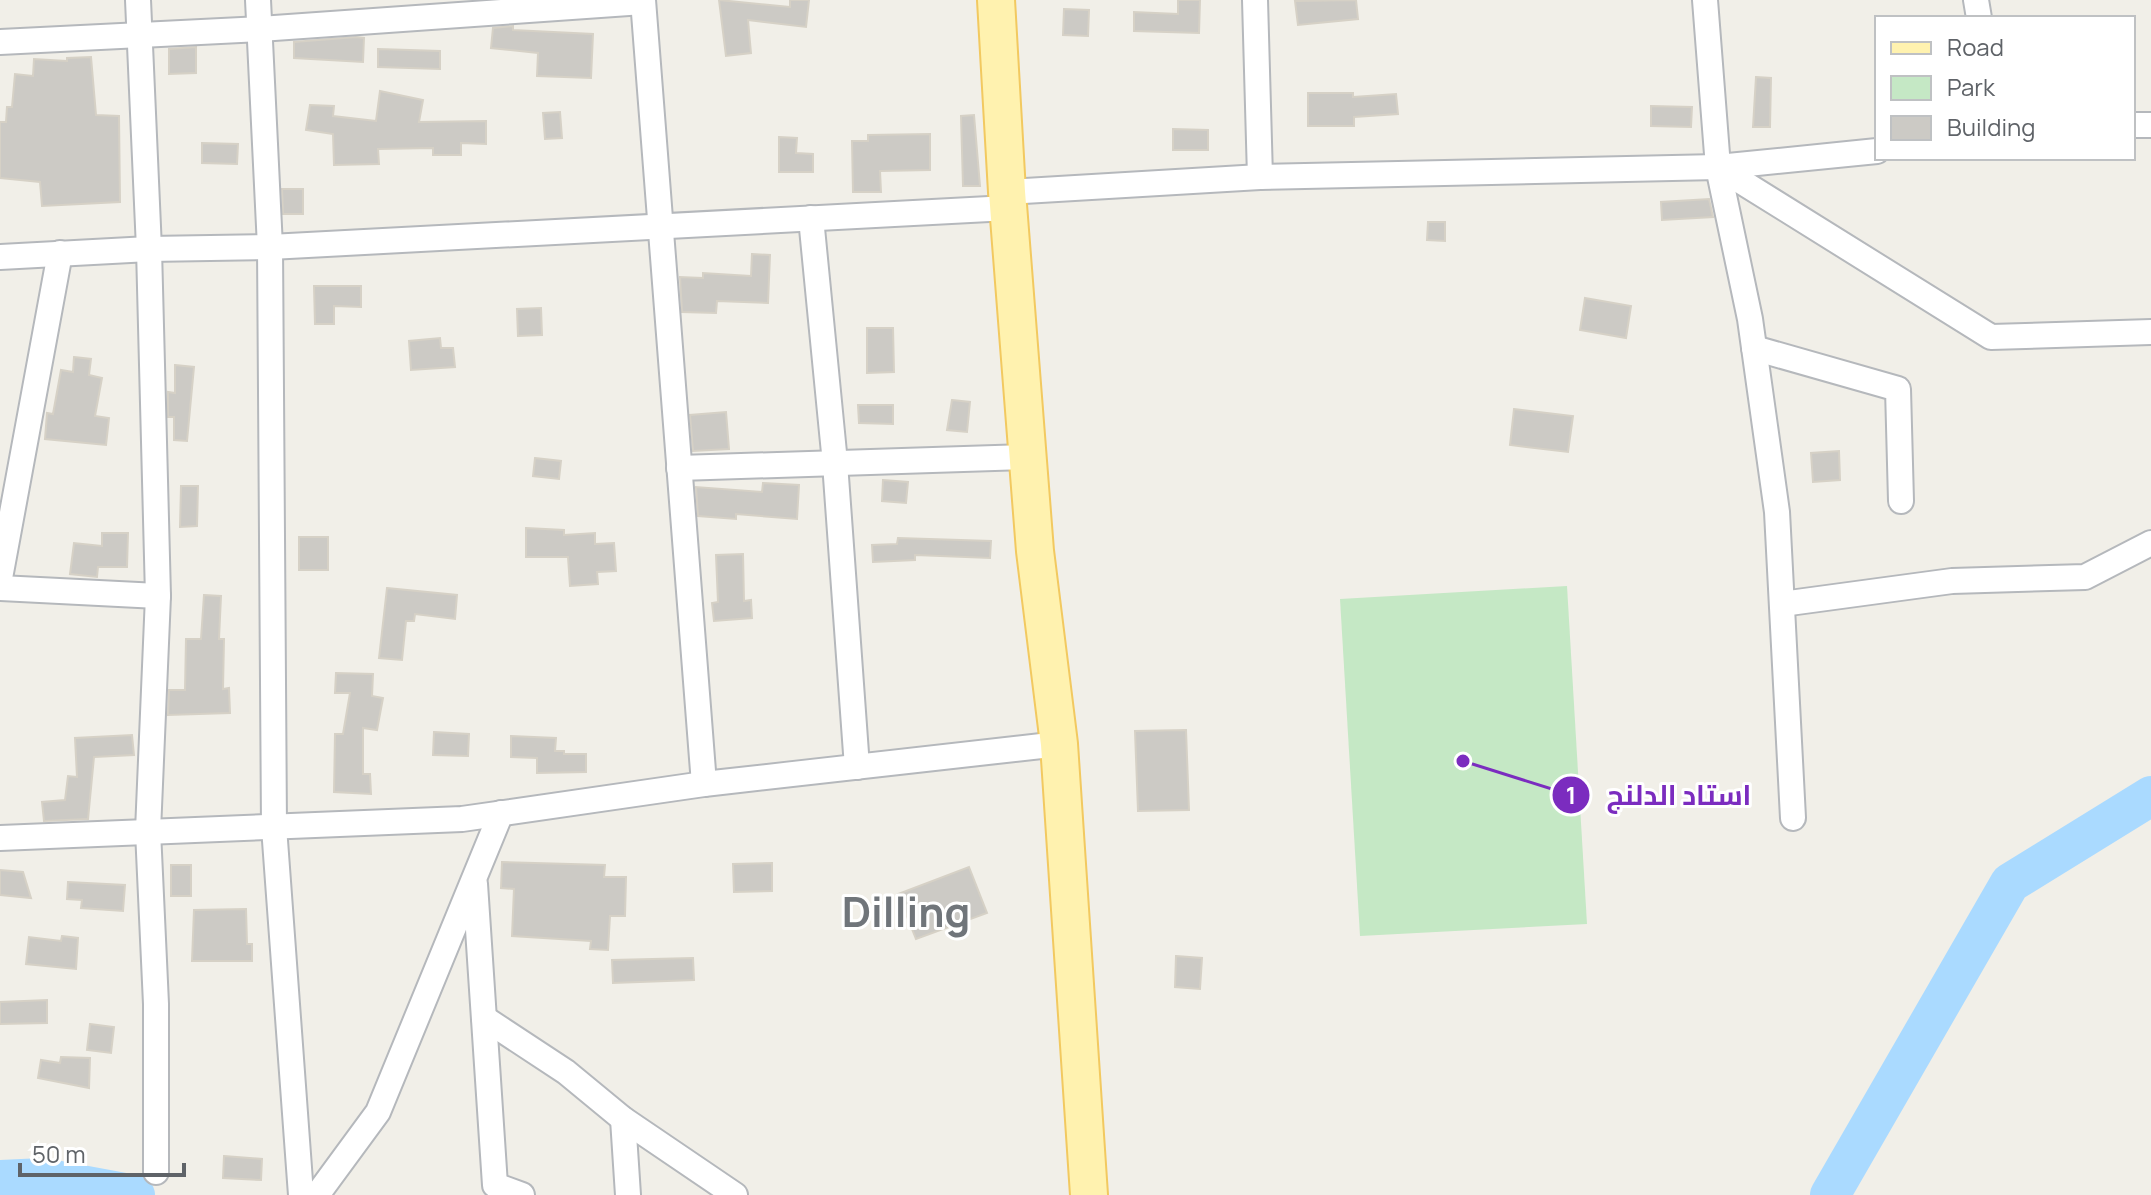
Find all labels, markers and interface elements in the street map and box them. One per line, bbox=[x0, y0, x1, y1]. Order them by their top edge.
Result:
legend bbox=[1875, 16, 2135, 160]
text: Road bbox=[1947, 30, 2004, 63]
text: Park bbox=[1947, 70, 1996, 103]
text: Building bbox=[1947, 110, 2035, 143]
callout: استاد الدلنج bbox=[1551, 769, 1768, 821]
text: استاد الدلنج bbox=[1607, 775, 1751, 814]
text: 1 bbox=[1566, 778, 1576, 811]
district label: Dilling bbox=[842, 882, 970, 940]
scale bar bbox=[20, 1127, 184, 1177]
text: 50 m bbox=[32, 1137, 86, 1170]

